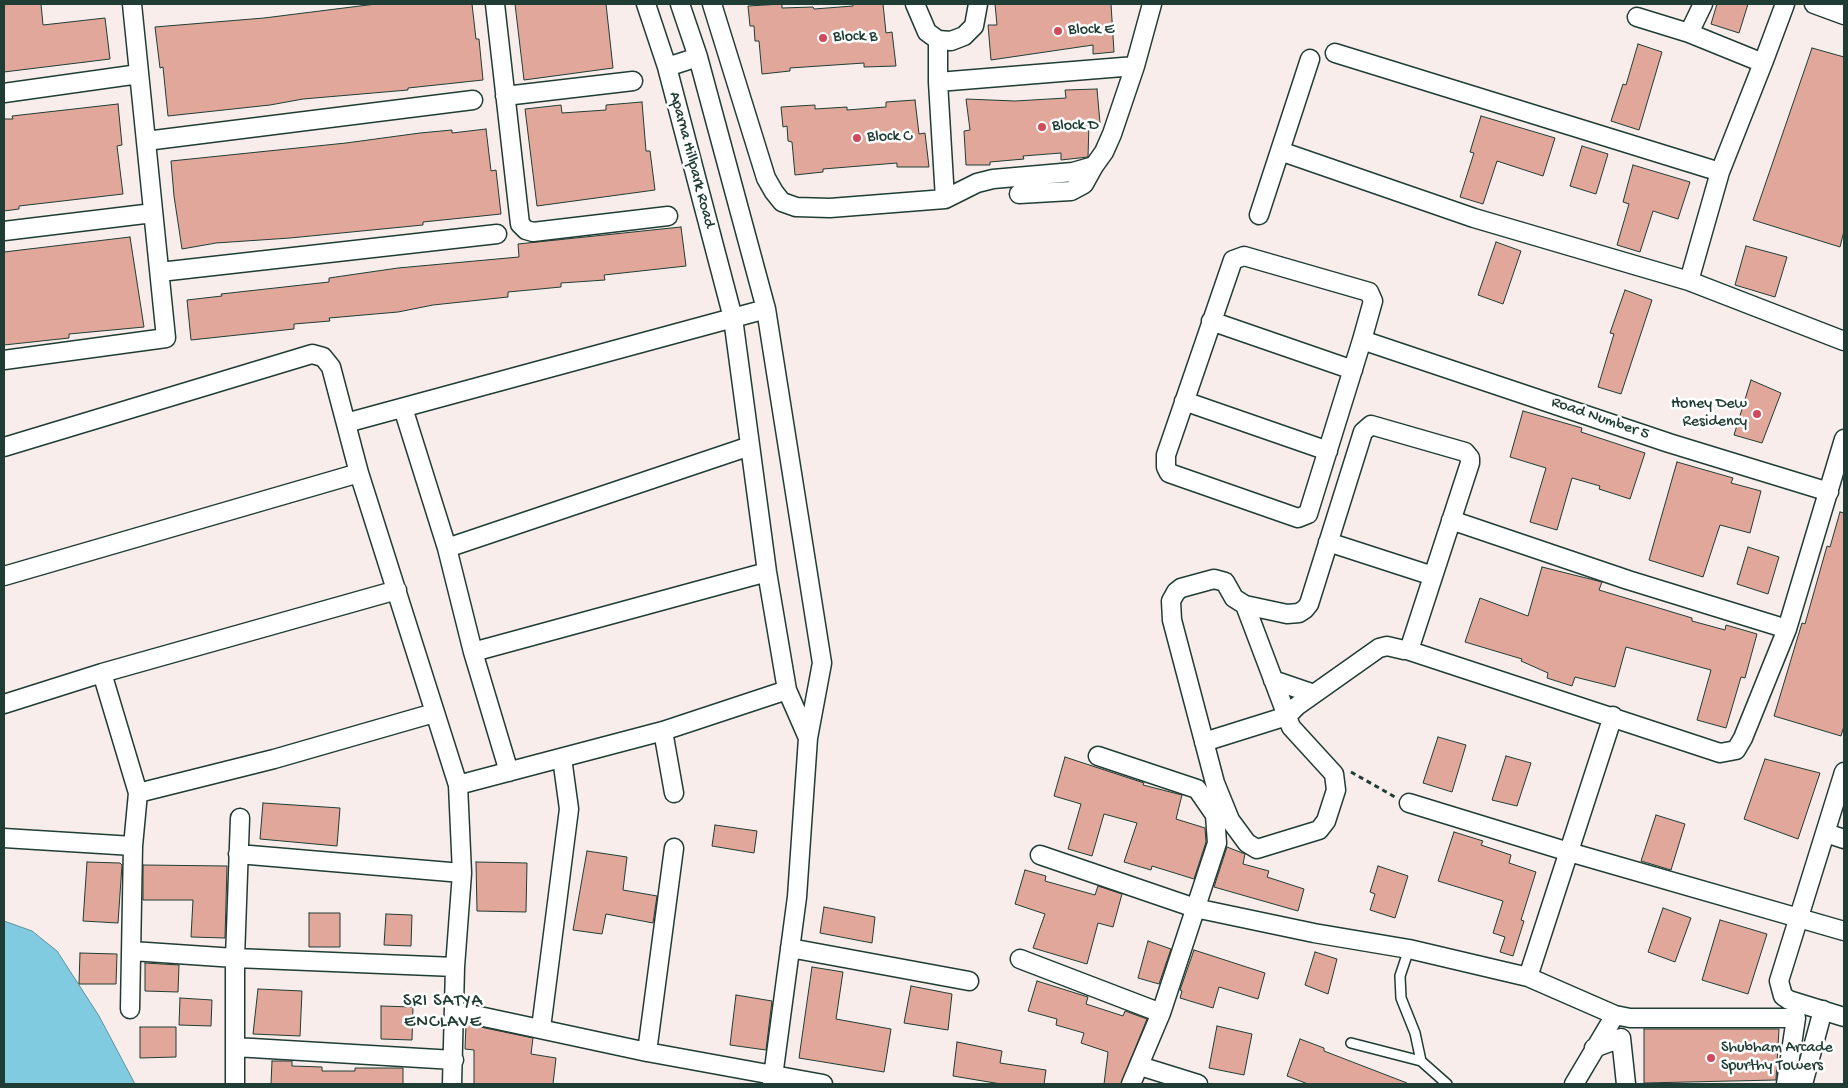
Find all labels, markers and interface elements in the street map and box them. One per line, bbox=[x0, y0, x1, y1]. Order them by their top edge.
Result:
place label: Block E bbox=[1068, 21, 1114, 41]
marker: Block E bbox=[1052, 25, 1064, 37]
place label: Block B bbox=[833, 28, 878, 48]
marker: Block B bbox=[817, 32, 829, 44]
street label: Aparna Hillpark Road bbox=[664, 90, 718, 230]
place label: Block D bbox=[1052, 117, 1099, 137]
marker: Block D bbox=[1036, 121, 1048, 133]
place label: Block C bbox=[867, 128, 912, 148]
marker: Block C bbox=[851, 132, 863, 144]
street label: Road Number 5 bbox=[1548, 393, 1652, 445]
place label: Honey Dew Residency bbox=[1671, 395, 1747, 433]
marker: Honey Dew Residency bbox=[1751, 408, 1763, 420]
district label: SRI SATYA ENCLAVE bbox=[402, 991, 484, 1034]
place label: Shubham Arcade Spurthy Towers bbox=[1721, 1039, 1833, 1077]
marker: Shubham Arcade Spurthy Towers bbox=[1705, 1052, 1717, 1064]

